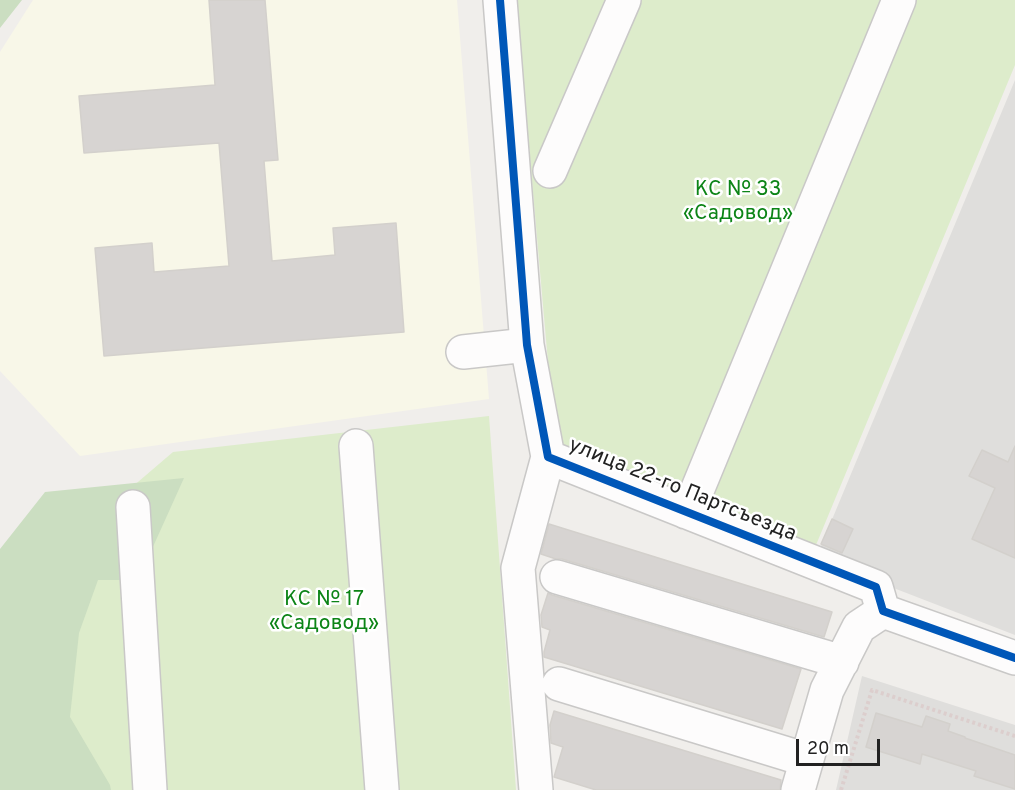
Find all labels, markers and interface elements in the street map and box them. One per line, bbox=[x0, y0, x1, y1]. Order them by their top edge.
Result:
park label: КС № 33 «Садовод» bbox=[683, 178, 793, 228]
street label: улица 22-го Партсъезда bbox=[564, 434, 800, 548]
park label: КС № 17 «Садовод» bbox=[269, 588, 379, 638]
scale bar bbox=[799, 727, 883, 765]
text: 20 m bbox=[807, 738, 849, 761]

